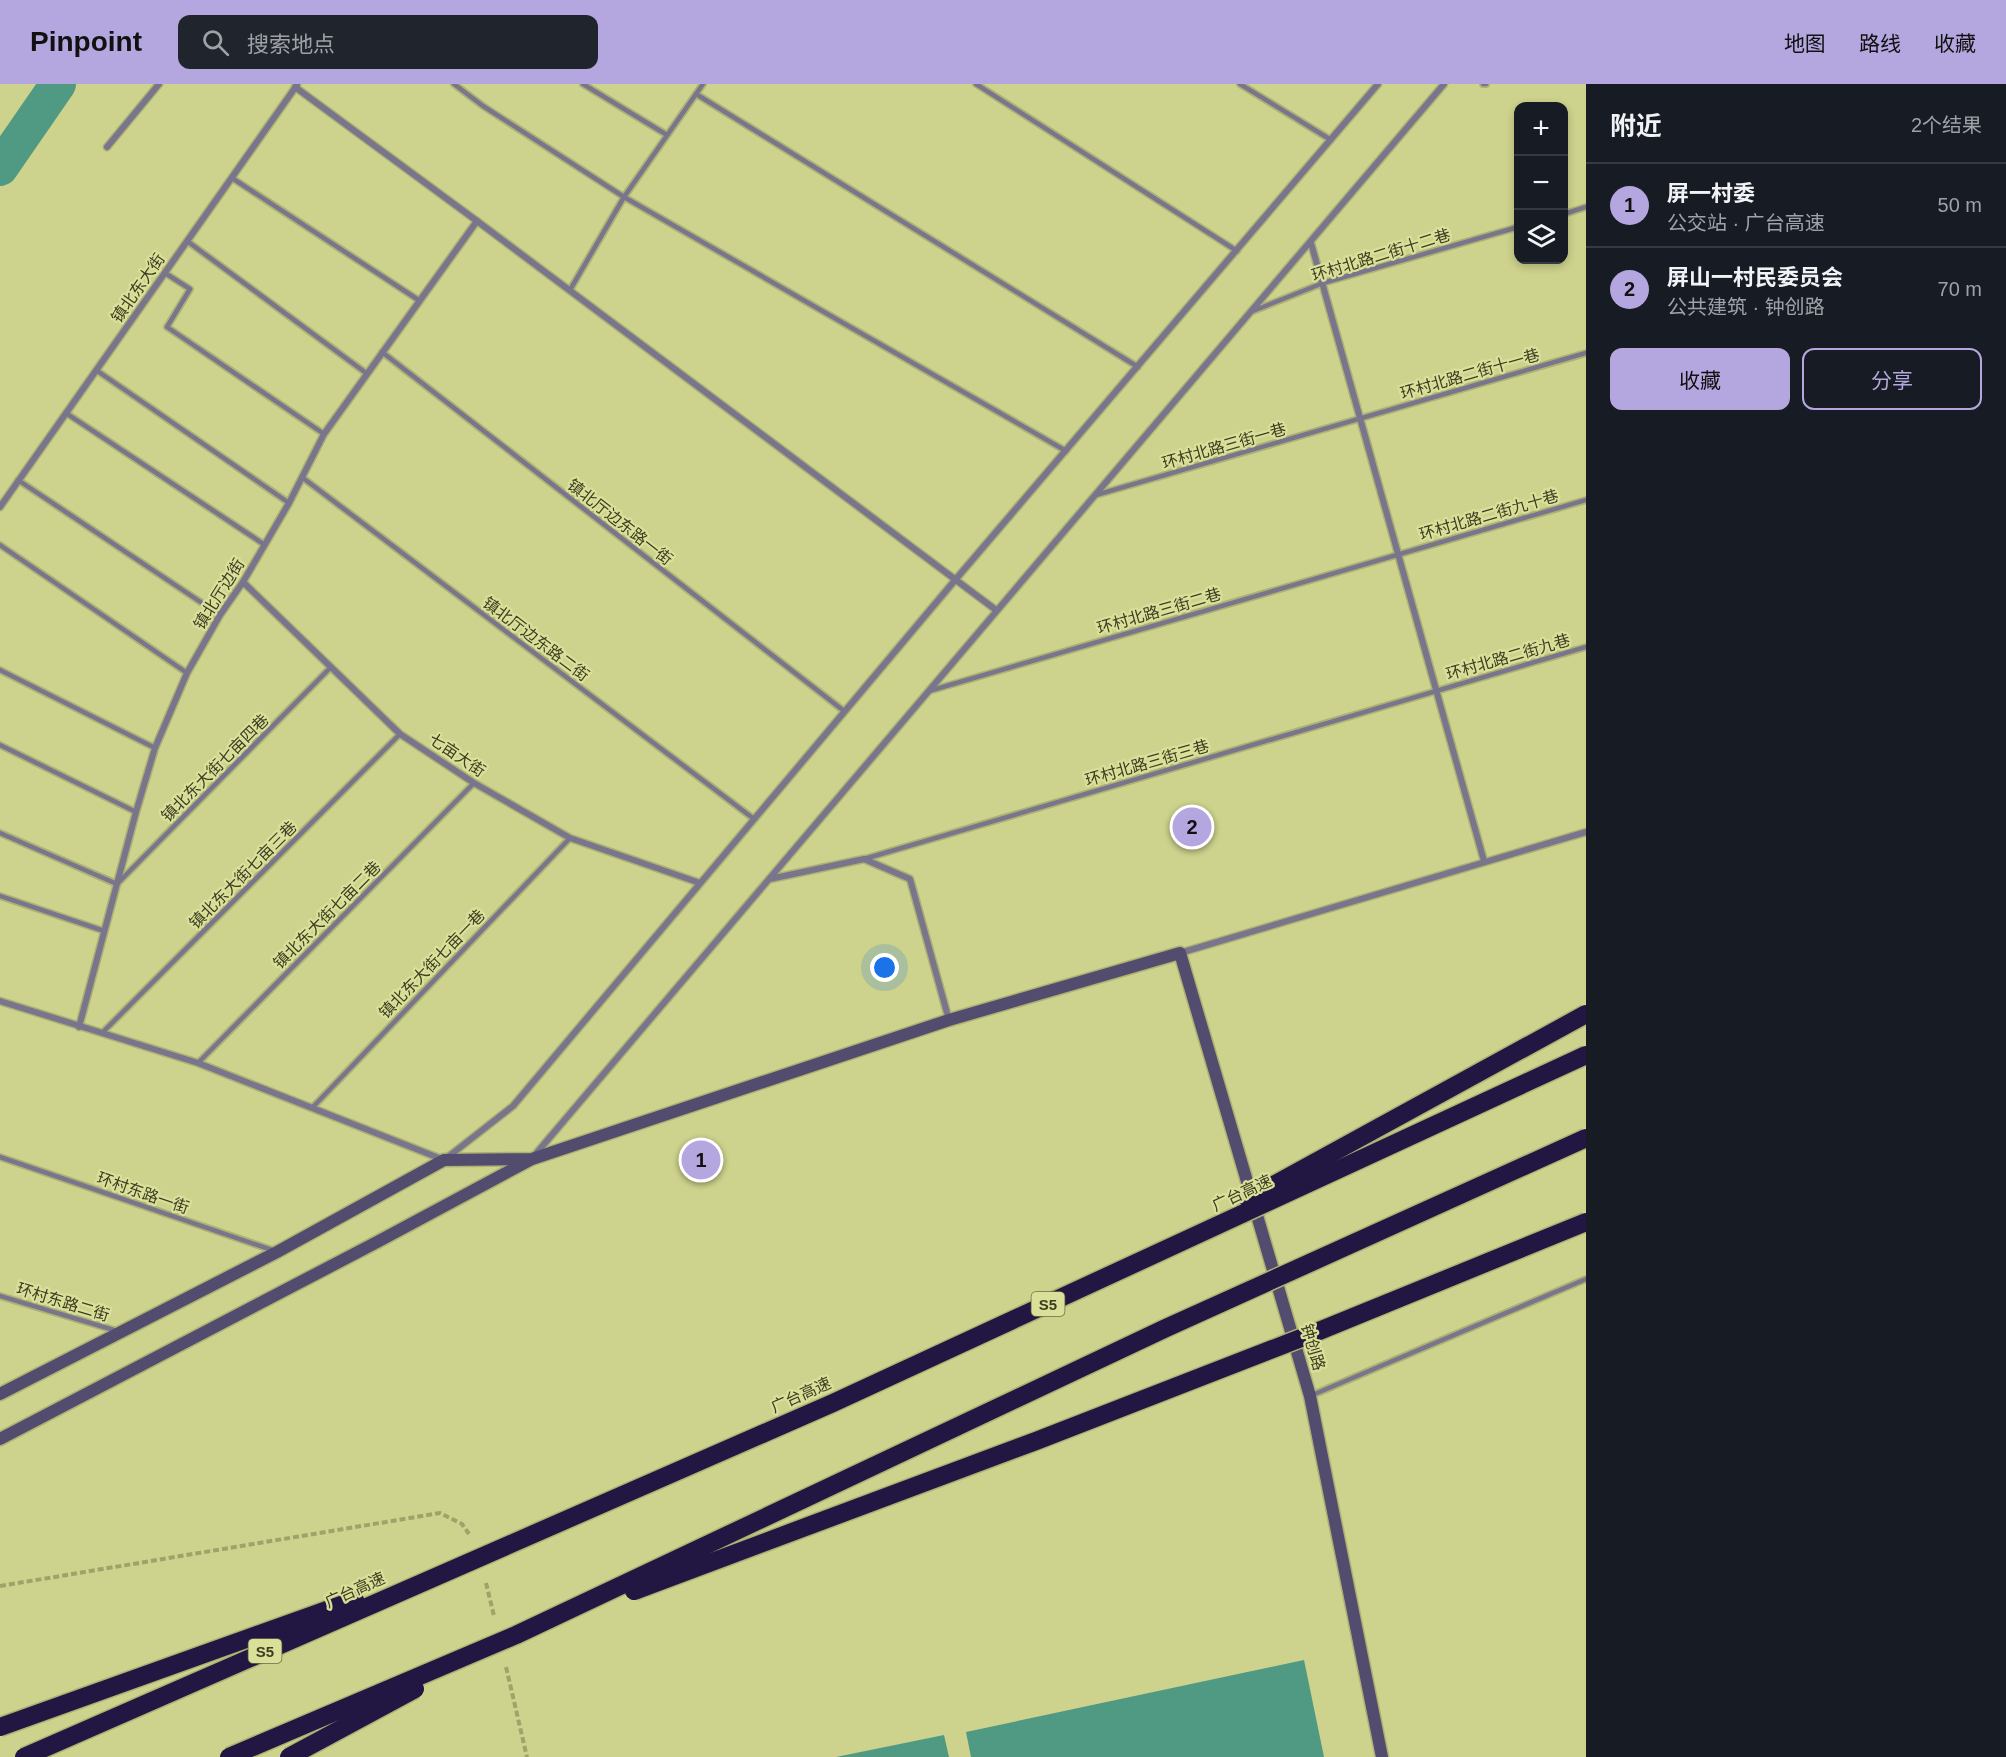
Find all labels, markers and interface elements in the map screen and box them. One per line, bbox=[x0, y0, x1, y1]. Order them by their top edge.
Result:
search box bbox=[178, 15, 598, 69]
text: Pinpoint bbox=[30, 26, 142, 57]
icon: search bbox=[199, 26, 232, 59]
text: 搜索地点 bbox=[247, 32, 335, 57]
text: 地图 bbox=[1784, 32, 1826, 55]
text: 路线 bbox=[1859, 32, 1901, 55]
text: 收藏 bbox=[1934, 32, 1976, 55]
map controls bbox=[1514, 102, 1568, 264]
button: + bbox=[1514, 102, 1568, 156]
text: 附近 bbox=[1610, 111, 1662, 141]
text: 2个结果 bbox=[1911, 114, 1982, 136]
button: − bbox=[1514, 156, 1568, 210]
text: 屏一村委 bbox=[1667, 181, 1755, 206]
text: 1 bbox=[1624, 194, 1635, 216]
text: 50 m bbox=[1938, 194, 1982, 216]
button: layers bbox=[1514, 210, 1568, 264]
text: 公交站 · 广台高速 bbox=[1667, 212, 1825, 234]
street label: 环村北路二街十二巷 bbox=[1310, 226, 1452, 284]
street label: 镇北东大街 bbox=[108, 250, 168, 326]
text: 屏山一村民委员会 bbox=[1667, 265, 1843, 290]
text: 2 bbox=[1624, 278, 1635, 300]
text: 70 m bbox=[1938, 278, 1982, 300]
text: 公共建筑 · 钟创路 bbox=[1667, 296, 1825, 318]
street label: 环村北路二街十一巷 bbox=[1398, 346, 1542, 402]
button: 收藏 bbox=[1610, 348, 1790, 410]
button: 分享 bbox=[1802, 348, 1982, 410]
street label: 环村北路三街一巷 bbox=[1160, 420, 1288, 472]
street label: 镇北厅边东路一街 bbox=[564, 476, 676, 568]
street label: 环村北路二街九十巷 bbox=[1417, 487, 1561, 543]
street label: 镇北厅边街 bbox=[191, 556, 247, 632]
street label: 环村北路三街二巷 bbox=[1095, 585, 1223, 637]
street label: 镇北厅边东路二街 bbox=[480, 594, 592, 684]
street label: 环村北路二街九巷 bbox=[1444, 631, 1572, 683]
street label: 镇北东大街七亩四巷 bbox=[158, 711, 272, 825]
street label: 七亩大街 bbox=[426, 730, 488, 780]
street label: 环村北路三街三巷 bbox=[1083, 737, 1211, 789]
pin: 2 bbox=[1172, 804, 1212, 850]
street label: 镇北东大街七亩三巷 bbox=[186, 818, 300, 932]
street label: 镇北东大街七亩二巷 bbox=[270, 858, 384, 972]
street label: 镇北东大街七亩一巷 bbox=[376, 906, 488, 1022]
your location bbox=[870, 953, 899, 982]
pin: 1 bbox=[682, 1138, 720, 1182]
street label: 环村东路一街 bbox=[95, 1169, 191, 1217]
street label: 广台高速 bbox=[1209, 1172, 1275, 1214]
street label: 环村东路二街 bbox=[15, 1280, 111, 1324]
road number: S5 bbox=[1032, 1292, 1064, 1316]
street label: 钟创路 bbox=[1298, 1322, 1328, 1372]
street label: 广台高速 bbox=[768, 1374, 834, 1416]
street label: 广台高速 bbox=[322, 1569, 388, 1611]
road number: S5 bbox=[248, 1639, 282, 1663]

